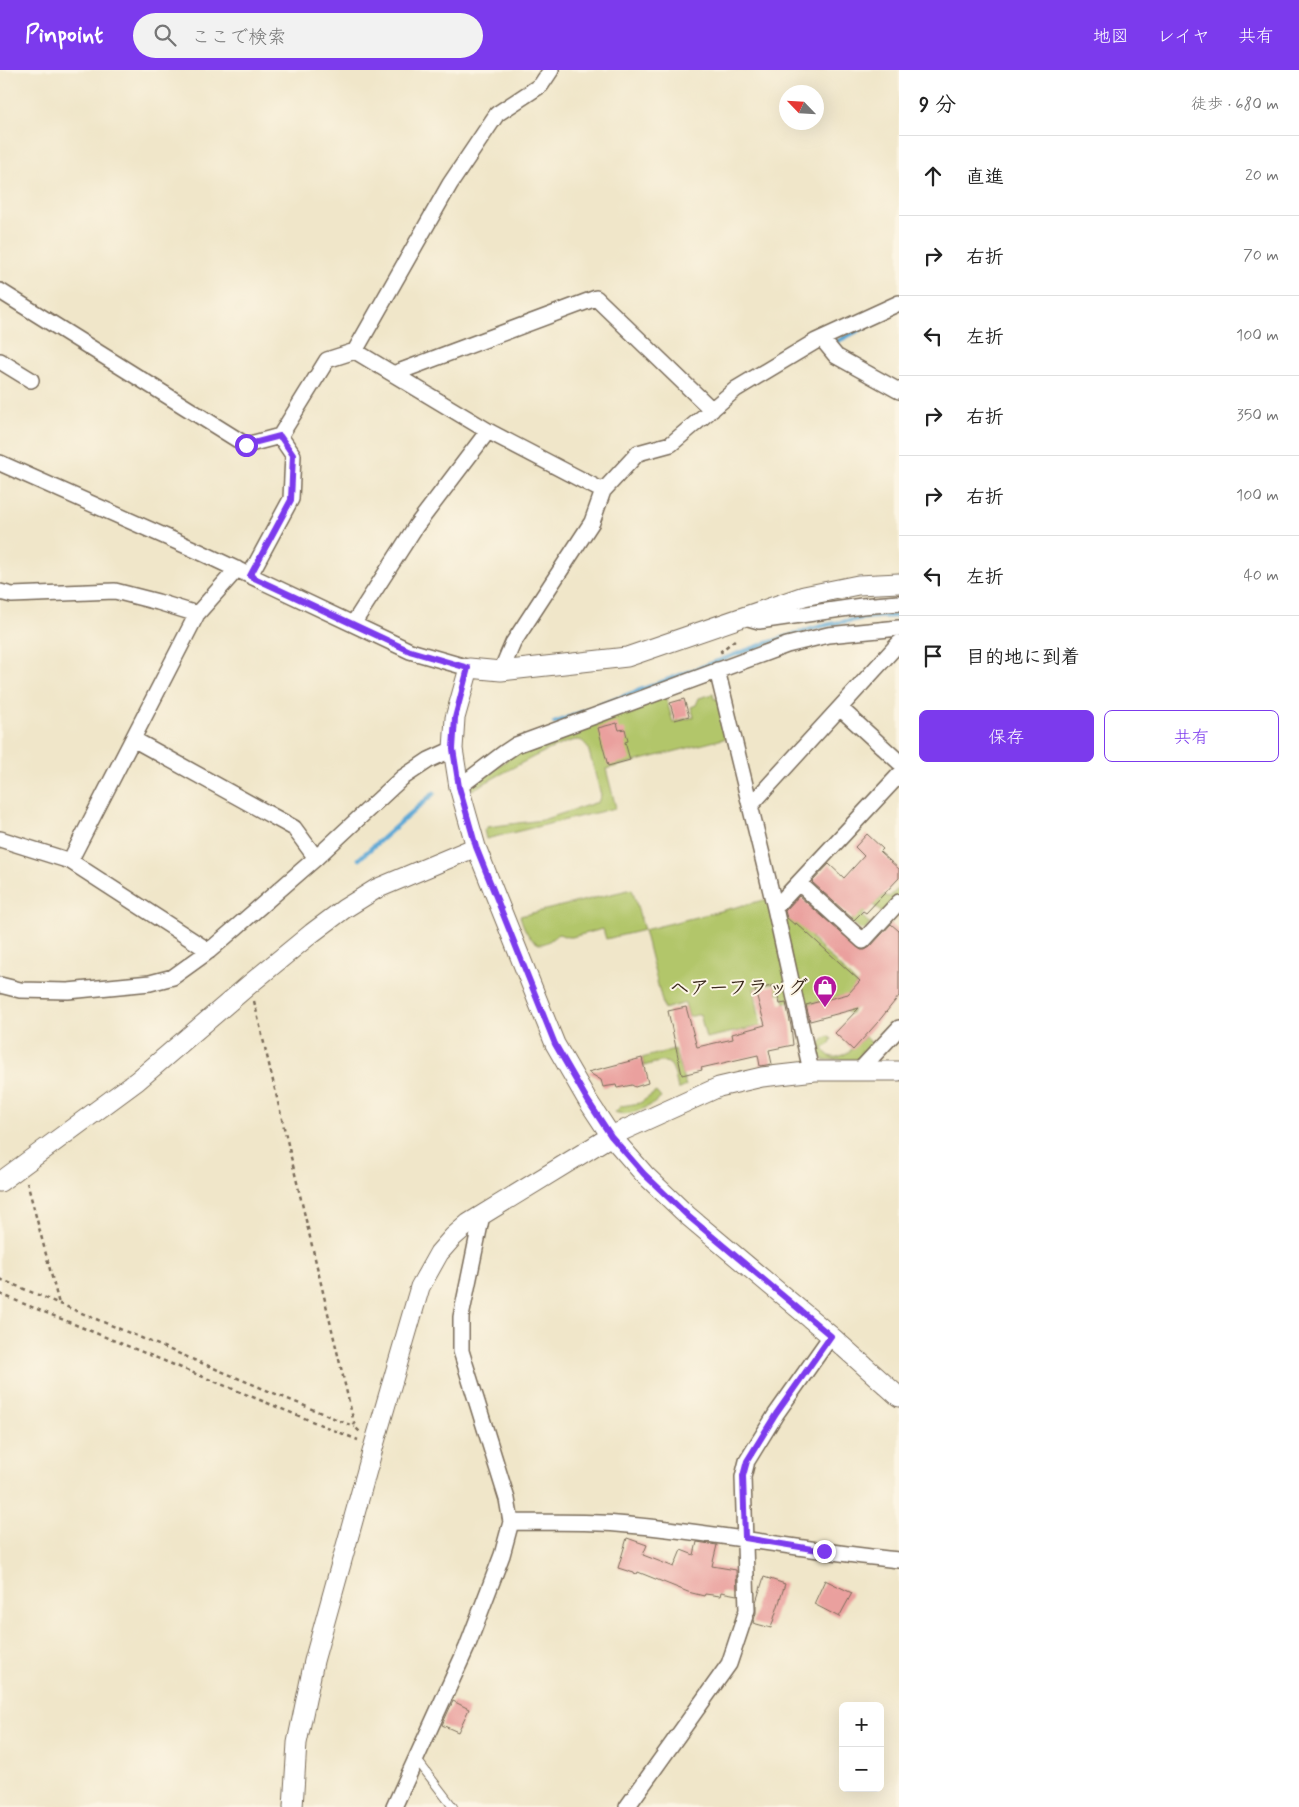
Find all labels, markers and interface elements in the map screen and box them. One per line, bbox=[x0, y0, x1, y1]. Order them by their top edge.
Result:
search box bbox=[133, 13, 483, 58]
text: Pinpoint bbox=[25, 20, 103, 51]
icon: search bbox=[151, 21, 179, 49]
text: ここで検索 bbox=[191, 25, 286, 50]
text: 地図 bbox=[1093, 25, 1129, 49]
text: レイヤ bbox=[1157, 25, 1210, 49]
text: 共有 bbox=[1238, 25, 1274, 49]
north arrow bbox=[779, 85, 824, 130]
text: 9 分 bbox=[919, 91, 956, 119]
text: 徒歩 · 680 m bbox=[1191, 94, 1279, 115]
icon: ahead bbox=[919, 162, 947, 190]
text: 直進 bbox=[966, 165, 1004, 190]
text: 20 m bbox=[1245, 165, 1279, 186]
icon: right bbox=[919, 242, 947, 270]
text: 右折 bbox=[966, 245, 1004, 270]
text: 70 m bbox=[1243, 245, 1279, 266]
icon: left bbox=[919, 322, 947, 350]
text: 左折 bbox=[966, 325, 1004, 350]
text: 100 m bbox=[1236, 325, 1279, 346]
icon: right bbox=[919, 402, 947, 430]
text: 右折 bbox=[966, 405, 1004, 430]
text: 350 m bbox=[1237, 405, 1279, 426]
route start bbox=[235, 434, 258, 457]
icon: right bbox=[919, 482, 947, 510]
text: 右折 bbox=[966, 485, 1004, 510]
text: 100 m bbox=[1236, 485, 1279, 506]
icon: left bbox=[919, 562, 947, 590]
text: 左折 bbox=[966, 565, 1004, 590]
text: 40 m bbox=[1243, 565, 1279, 586]
icon: arrive bbox=[919, 642, 947, 670]
text: 目的地に到着 bbox=[966, 645, 1080, 670]
button: 保存 bbox=[919, 710, 1094, 762]
button: 共有 bbox=[1104, 710, 1279, 762]
shop icon: ヘアーフラッグ bbox=[812, 974, 838, 1008]
place label: ヘアーフラッグ bbox=[670, 975, 808, 1002]
route end bbox=[813, 1540, 836, 1563]
map controls bbox=[839, 1702, 884, 1792]
button: + bbox=[839, 1702, 884, 1747]
button: − bbox=[839, 1747, 884, 1792]

